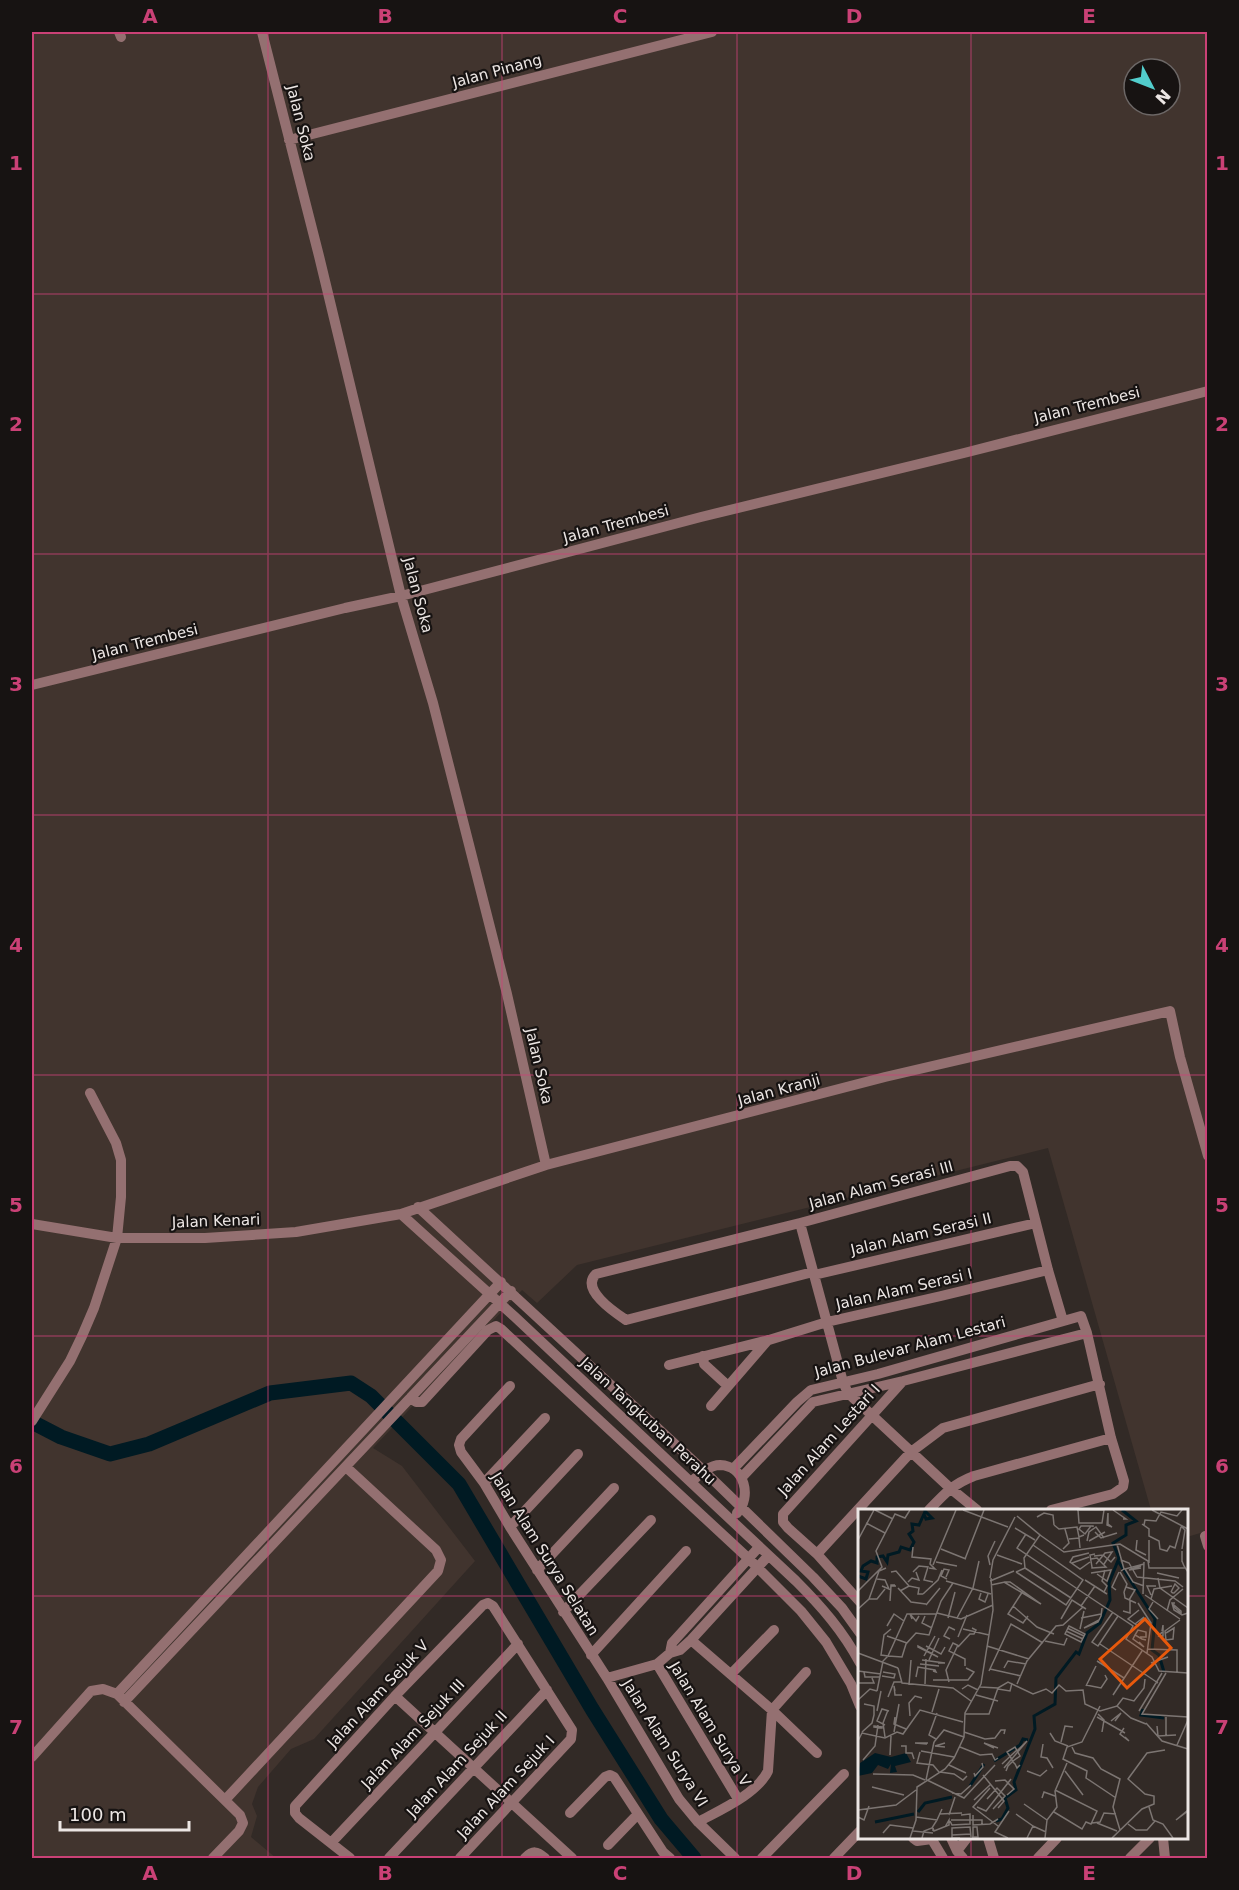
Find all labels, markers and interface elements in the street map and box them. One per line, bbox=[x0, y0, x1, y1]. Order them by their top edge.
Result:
text: A bbox=[142, 4, 158, 28]
text: B bbox=[377, 4, 393, 28]
text: C bbox=[613, 4, 627, 28]
text: D bbox=[846, 4, 862, 28]
text: E bbox=[1082, 4, 1096, 28]
street label: Jalan Pinang bbox=[449, 50, 544, 92]
north arrow bbox=[1122, 57, 1182, 117]
street label: Jalan Soka bbox=[283, 82, 319, 163]
text: N bbox=[1151, 85, 1174, 108]
text: 1 bbox=[9, 151, 23, 175]
text: 1 bbox=[1215, 151, 1229, 175]
street label: Jalan Trembesi bbox=[1031, 383, 1142, 427]
text: 2 bbox=[9, 412, 23, 436]
text: 2 bbox=[1215, 412, 1229, 436]
street label: Jalan Trembesi bbox=[560, 501, 671, 547]
street label: Jalan Soka bbox=[399, 554, 437, 635]
street label: Jalan Trembesi bbox=[89, 620, 200, 664]
text: 3 bbox=[9, 672, 23, 696]
text: 3 bbox=[1215, 672, 1229, 696]
text: 4 bbox=[9, 933, 23, 957]
text: 4 bbox=[1215, 933, 1229, 957]
street label: Jalan Soka bbox=[521, 1025, 556, 1106]
street label: Jalan Kranji bbox=[735, 1070, 822, 1110]
street label: Jalan Alam Serasi III bbox=[806, 1157, 955, 1213]
text: 5 bbox=[9, 1193, 23, 1217]
text: 5 bbox=[1215, 1193, 1229, 1217]
street label: Jalan Alam Serasi II bbox=[848, 1209, 993, 1259]
street label: Jalan Kenari bbox=[170, 1210, 261, 1232]
street label: Jalan Alam Serasi I bbox=[833, 1265, 974, 1314]
street label: Jalan Bulevar Alam Lestari bbox=[812, 1313, 1007, 1381]
street label: Jalan Tangkuban Perahu bbox=[576, 1353, 720, 1489]
street label: Jalan Alam Lestari I bbox=[773, 1380, 884, 1500]
text: 6 bbox=[9, 1454, 23, 1478]
text: 6 bbox=[1215, 1454, 1229, 1478]
street label: Jalan Alam Surya Selatan bbox=[487, 1468, 603, 1639]
inset map bbox=[858, 1509, 1188, 1839]
street label: Jalan Alam Sejuk V bbox=[323, 1636, 433, 1752]
street label: Jalan Alam Surya V bbox=[665, 1657, 755, 1790]
street label: Jalan Alam Sejuk III bbox=[358, 1675, 468, 1793]
street label: Jalan Alam Surya VI bbox=[618, 1675, 712, 1810]
text: 7 bbox=[9, 1715, 23, 1739]
text: 7 bbox=[1215, 1715, 1229, 1739]
street label: Jalan Alam Sejuk II bbox=[453, 1732, 558, 1843]
street label: Jalan Alam Sejuk I bbox=[454, 1732, 558, 1842]
scale bar bbox=[60, 1794, 189, 1832]
text: 100 m bbox=[69, 1804, 127, 1825]
text: A bbox=[142, 1861, 158, 1885]
text: B bbox=[377, 1861, 393, 1885]
text: C bbox=[613, 1861, 627, 1885]
text: D bbox=[846, 1861, 862, 1885]
text: E bbox=[1082, 1861, 1096, 1885]

